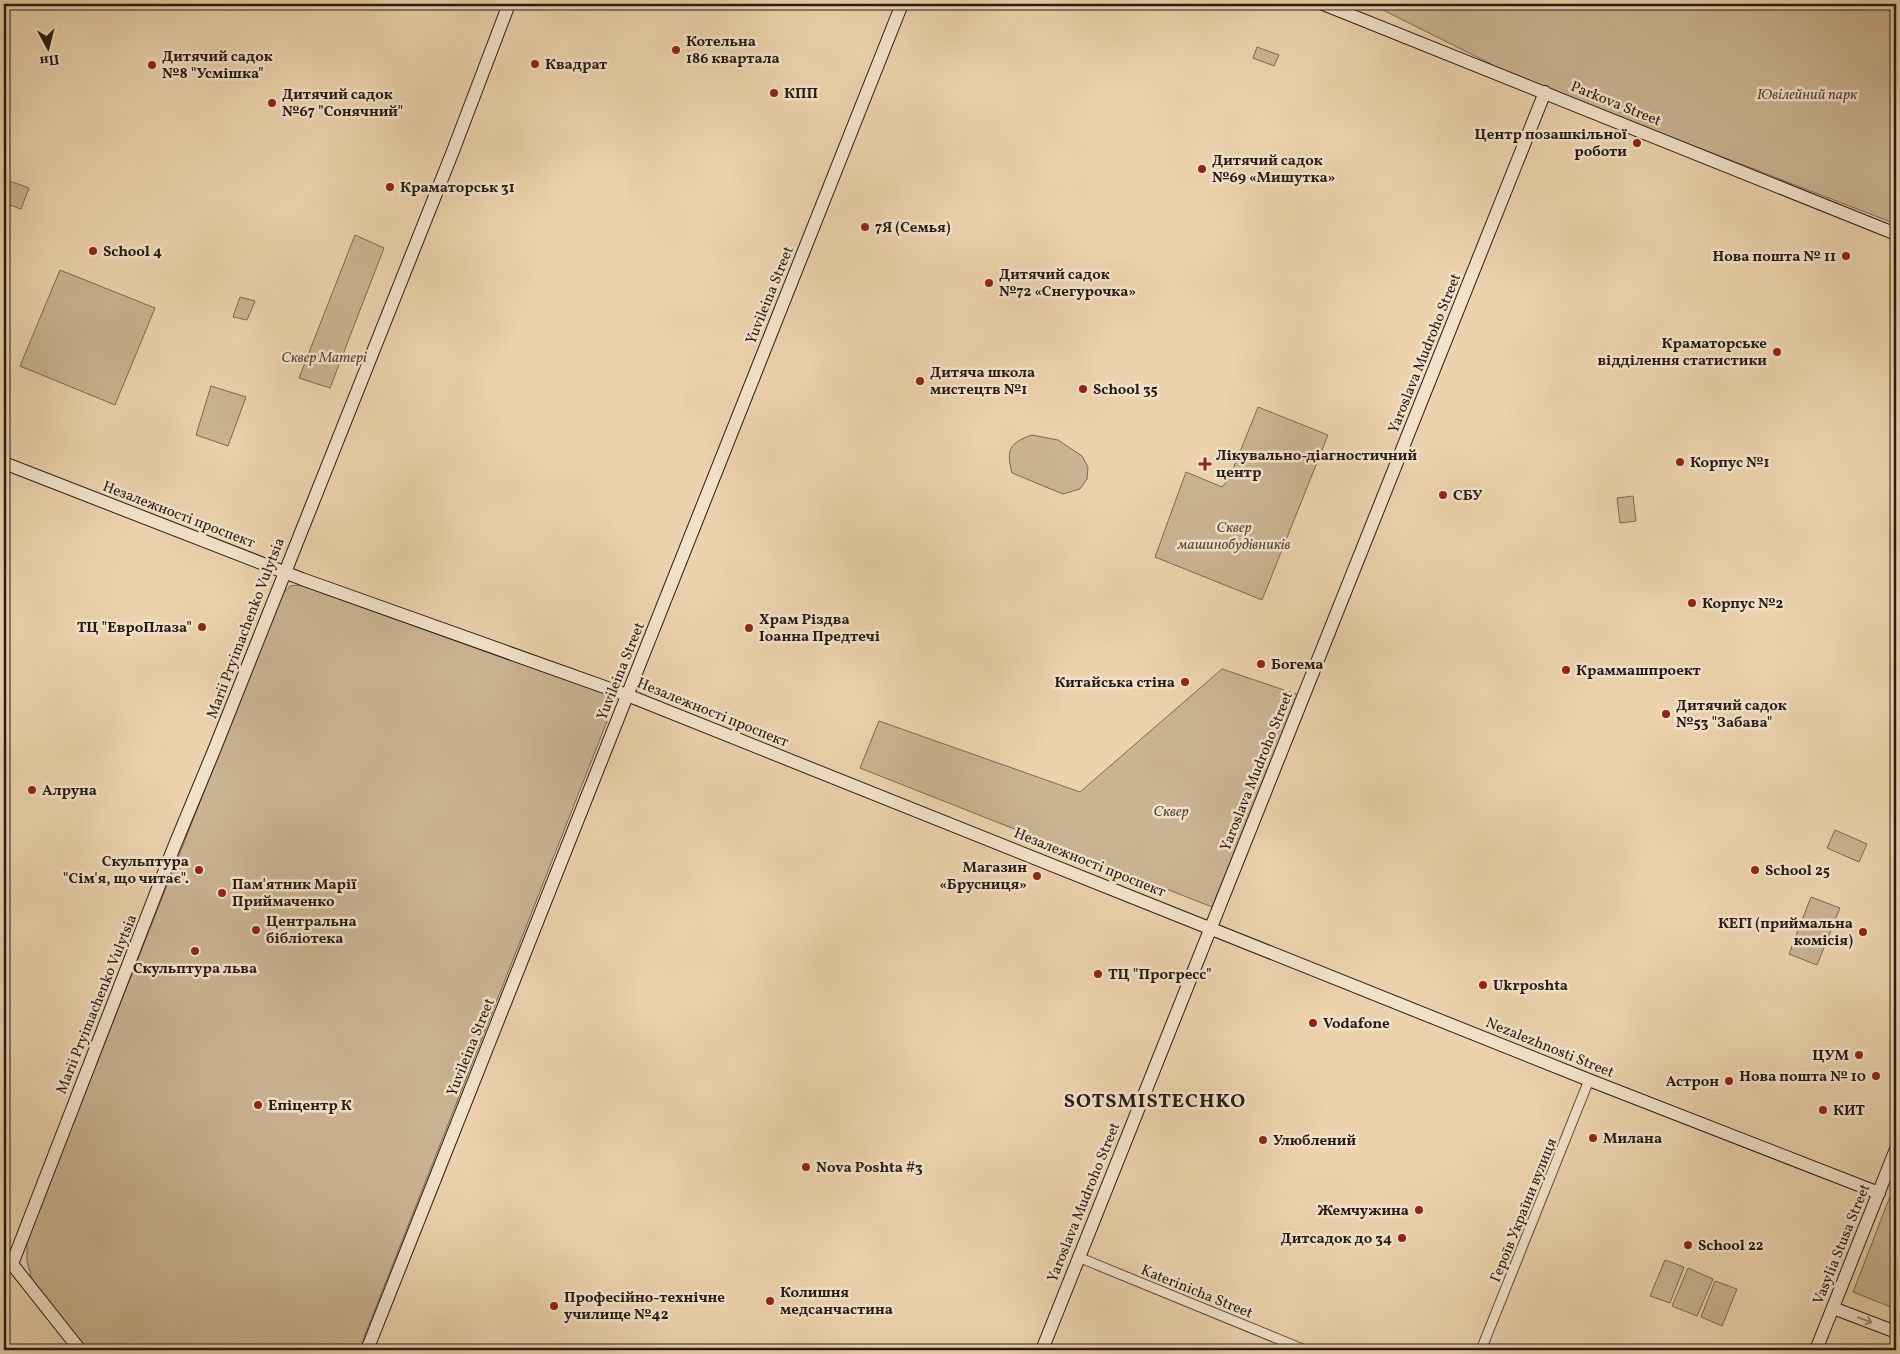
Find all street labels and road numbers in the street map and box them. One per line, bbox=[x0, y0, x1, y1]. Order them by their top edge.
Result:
street label: Parkova Street bbox=[1567, 77, 1664, 132]
street label: Yuvileina Street bbox=[741, 243, 800, 348]
street label: Yaroslava Mudroho Street bbox=[1384, 271, 1467, 437]
street label: Незалежності проспект bbox=[99, 477, 258, 554]
street label: Marii Pryimachenko Vulytsia bbox=[202, 535, 291, 722]
street label: Yuvileina Street bbox=[592, 619, 651, 724]
street label: Незалежності проспект bbox=[633, 673, 792, 754]
street label: Yaroslava Mudroho Street bbox=[1216, 689, 1299, 855]
street label: Незалежності проспект bbox=[1010, 823, 1169, 904]
street label: Marii Pryimachenko Vulytsia bbox=[52, 912, 143, 1098]
street label: Yuvileina Street bbox=[442, 995, 501, 1100]
street label: Nezalezhnosti Street bbox=[1482, 1013, 1617, 1084]
street label: Yaroslava Mudroho Street bbox=[1043, 1120, 1126, 1286]
street label: Героїв України вулиця bbox=[1486, 1135, 1563, 1286]
street label: Vasylia Stusa Street bbox=[1809, 1181, 1876, 1308]
street label: Katerinicha Street bbox=[1137, 1260, 1256, 1324]

